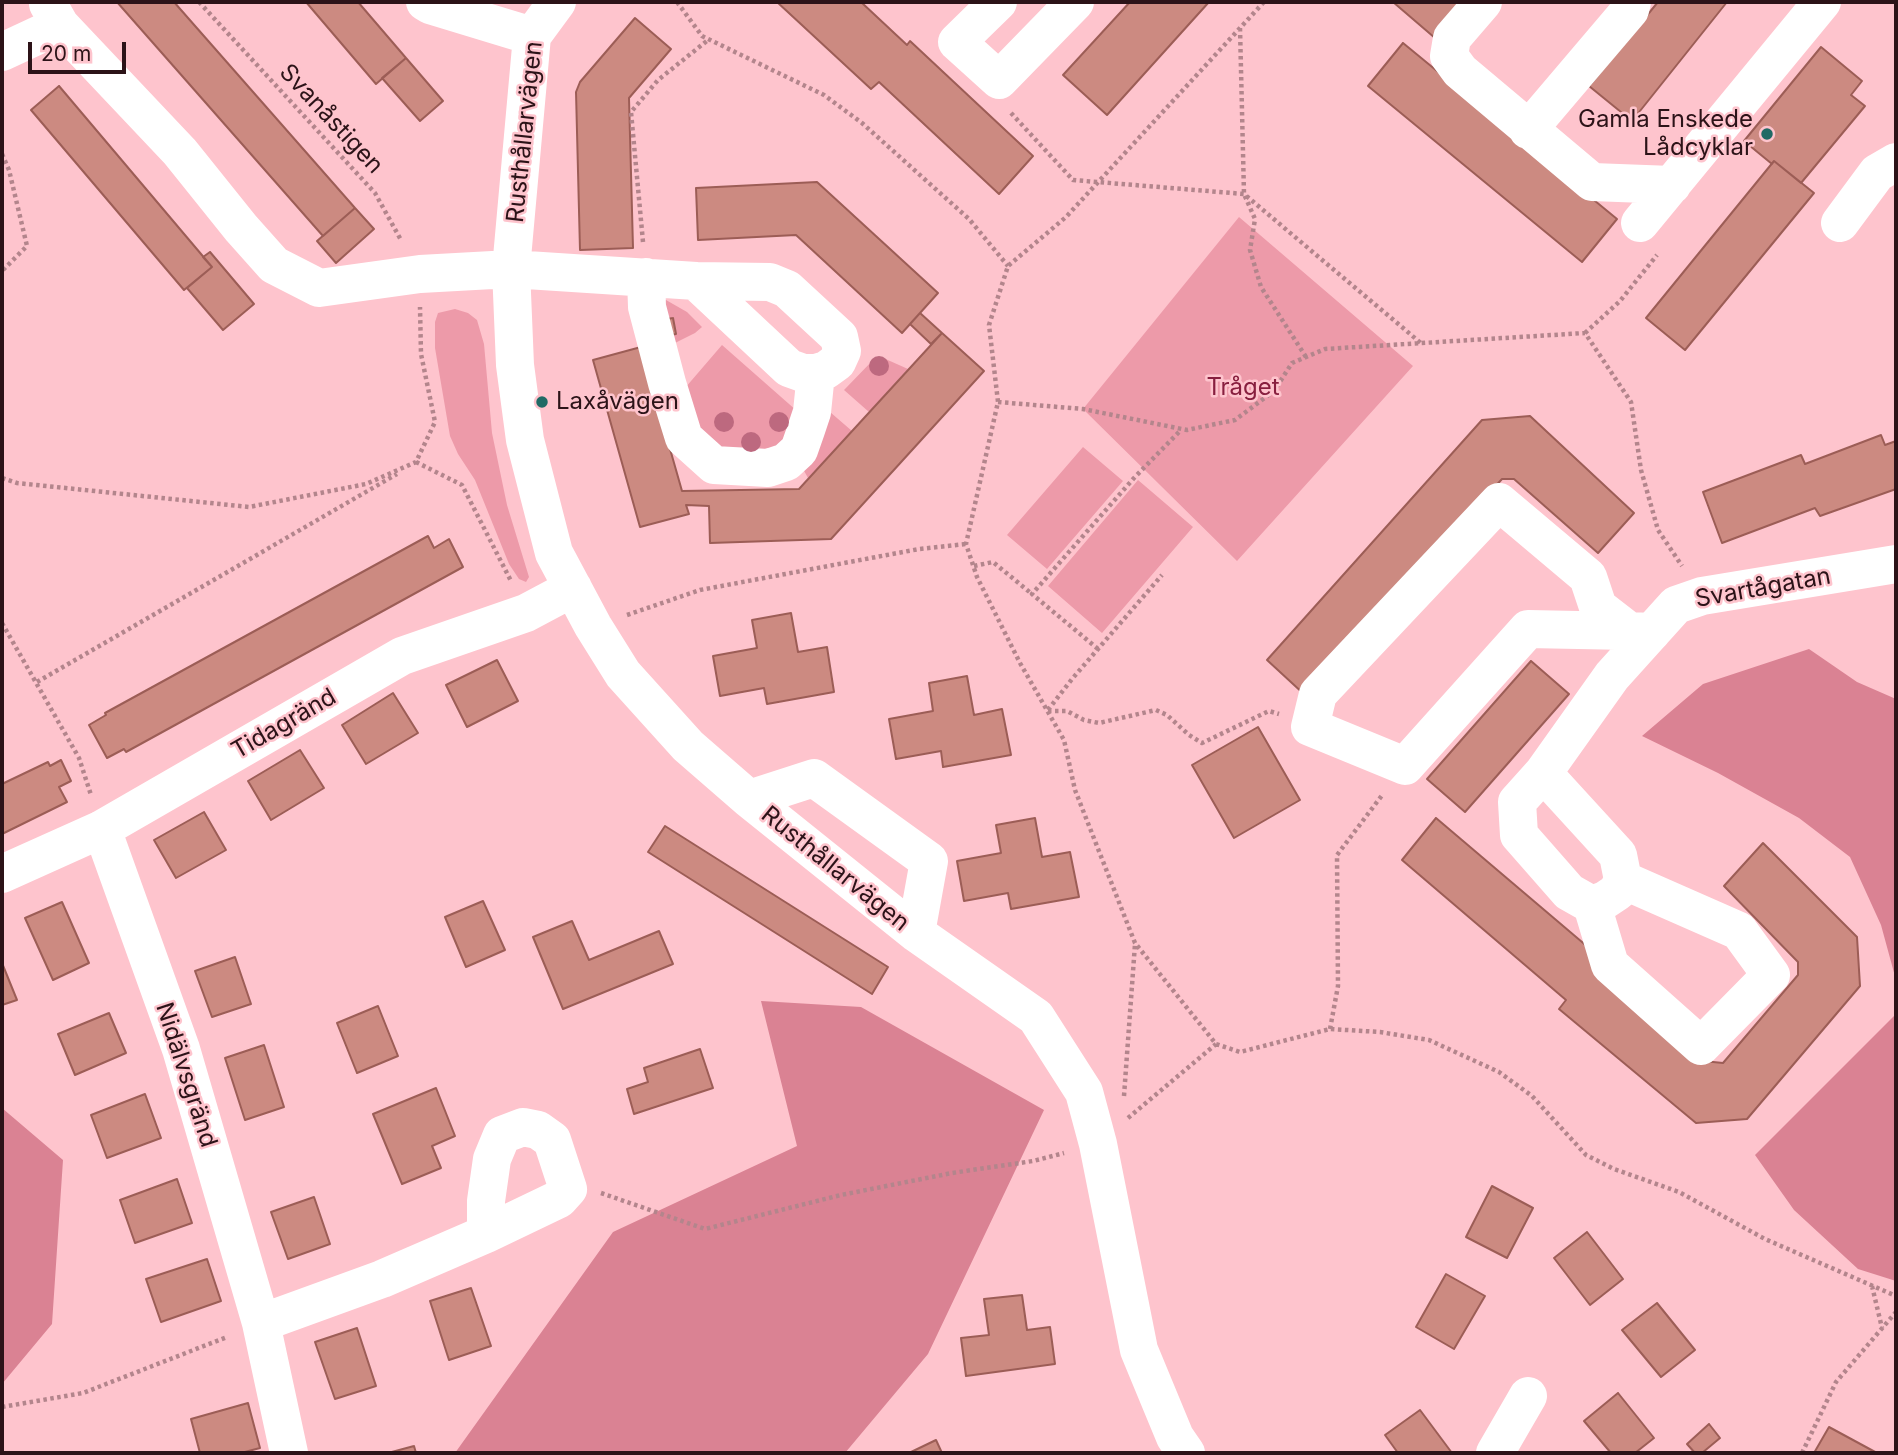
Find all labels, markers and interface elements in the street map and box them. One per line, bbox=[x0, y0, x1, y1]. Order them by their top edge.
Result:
scale bar bbox=[32, 28, 130, 72]
street label: Rusthållarvägen bbox=[501, 40, 549, 224]
text: 20 m bbox=[41, 41, 91, 66]
street label: Svanåstigen bbox=[273, 58, 389, 180]
place label: Gamla Enskede Lådcyklar bbox=[1578, 106, 1753, 162]
marker: Gamla Enskede Lådcyklar bbox=[1759, 126, 1775, 142]
park label: Tråget bbox=[1206, 374, 1280, 402]
place label: Laxåvägen bbox=[556, 388, 679, 416]
marker: Laxåvägen bbox=[534, 394, 550, 410]
street label: Svartågatan bbox=[1693, 562, 1833, 614]
street label: Tidagränd bbox=[227, 683, 341, 765]
street label: Rusthållarvägen bbox=[755, 801, 915, 937]
street label: Nidälvsgränd bbox=[149, 999, 223, 1151]

